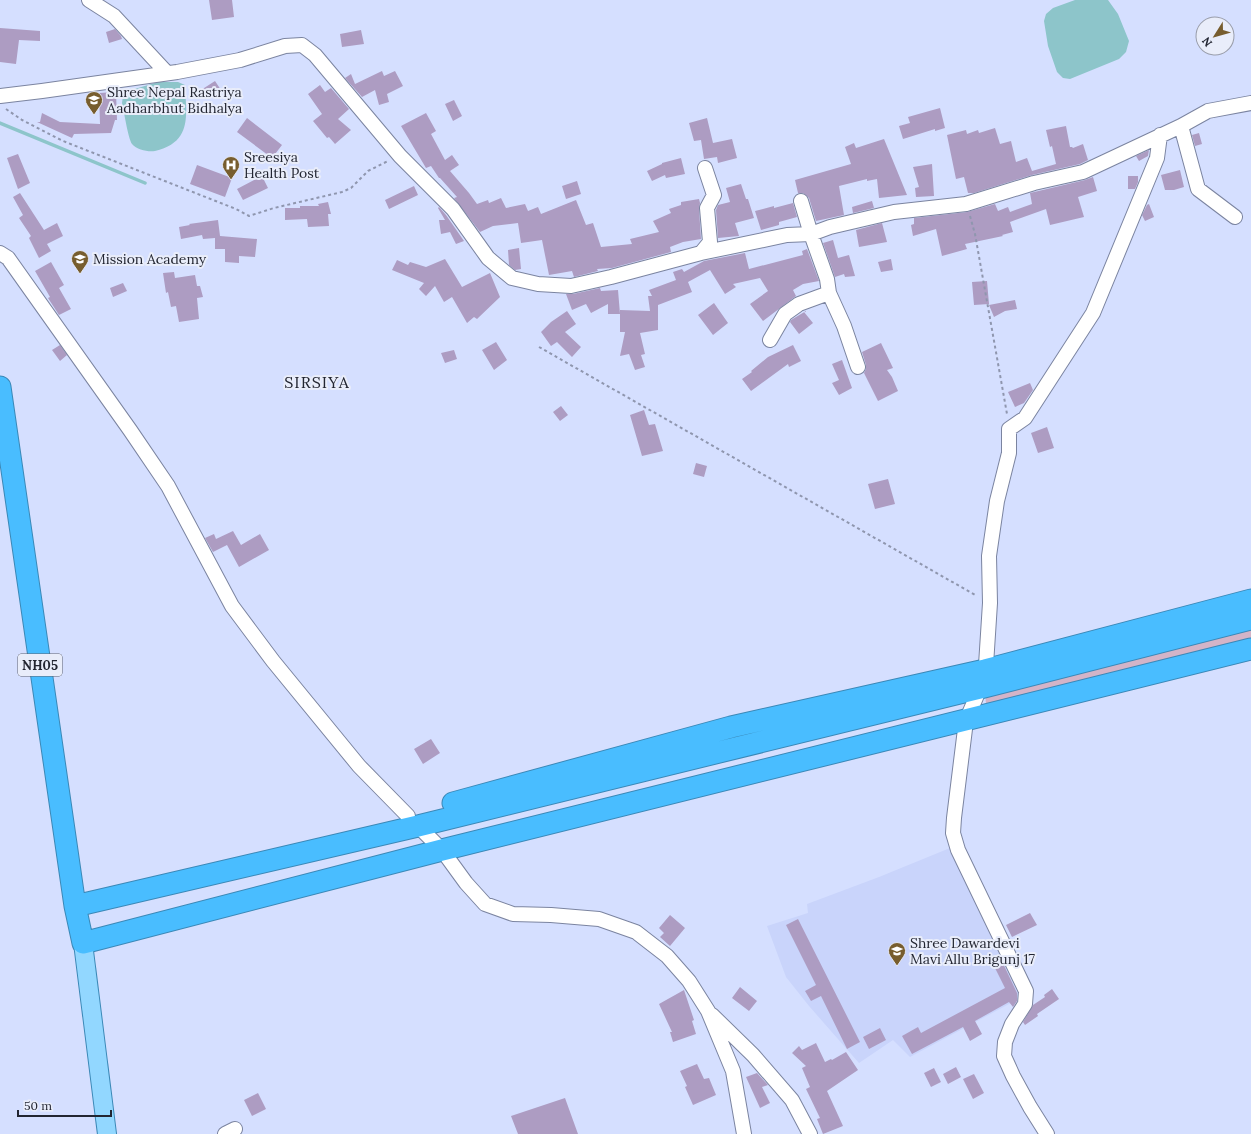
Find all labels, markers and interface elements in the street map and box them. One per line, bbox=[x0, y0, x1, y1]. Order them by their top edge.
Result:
north arrow bbox=[1195, 16, 1235, 56]
text: N bbox=[1199, 34, 1215, 50]
place label: Shree Nepal Rastriya Aadharbhut Bidhalya bbox=[106, 83, 242, 117]
school or university icon: Shree Nepal Rastriya Aadharbhut Bidhalya bbox=[84, 90, 104, 115]
place label: Sreesiya Health Post bbox=[244, 148, 320, 182]
hospital icon: Sreesiya Health Post bbox=[221, 155, 241, 180]
school or university icon: Mission Academy bbox=[70, 249, 90, 274]
place label: Mission Academy bbox=[93, 250, 207, 268]
district label: SIRSIYA bbox=[284, 372, 350, 392]
road number: NH05 bbox=[18, 654, 62, 676]
place label: Shree Dawardevi Mavi Allu Brigunj 17 bbox=[910, 934, 1036, 968]
school or university icon: Shree Dawardevi Mavi Allu Brigunj 17 bbox=[887, 941, 907, 966]
scale bar bbox=[18, 1092, 111, 1118]
text: 50 m bbox=[24, 1098, 52, 1113]

